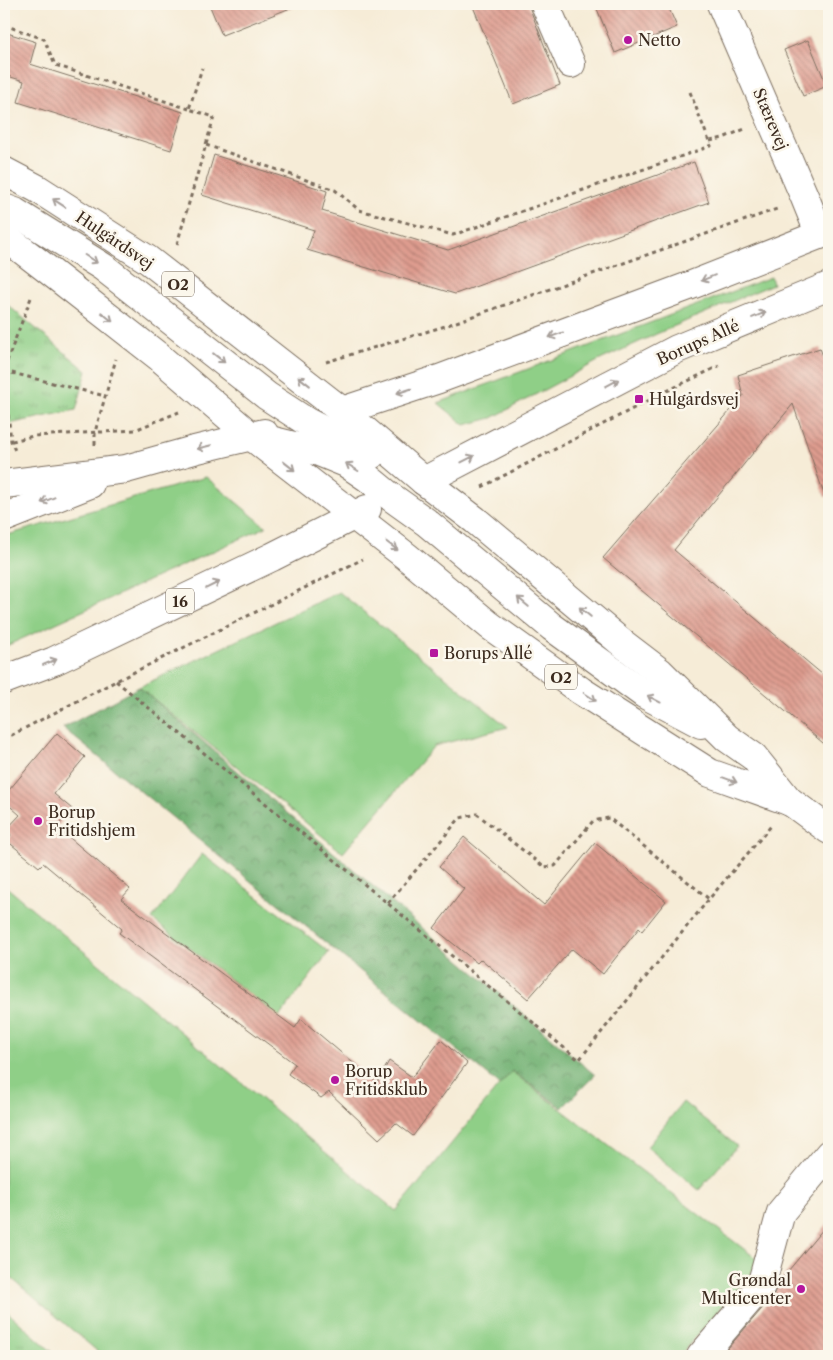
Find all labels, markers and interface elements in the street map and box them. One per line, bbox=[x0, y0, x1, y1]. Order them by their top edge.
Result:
place label: Netto bbox=[638, 30, 681, 50]
marker: Netto bbox=[622, 34, 634, 46]
street label: Stærevej bbox=[749, 85, 793, 153]
one-way arrow bbox=[53, 198, 67, 208]
street label: Hulgårdsvej bbox=[72, 207, 158, 273]
one-way arrow bbox=[83, 255, 97, 265]
road number: O2 bbox=[162, 272, 194, 296]
one-way arrow bbox=[701, 274, 717, 283]
one-way arrow bbox=[751, 310, 766, 319]
one-way arrow bbox=[100, 311, 113, 322]
street label: Borups Allé bbox=[654, 315, 742, 369]
one-way arrow bbox=[549, 331, 564, 340]
one-way arrow bbox=[213, 353, 226, 364]
one-way arrow bbox=[297, 376, 311, 386]
one-way arrow bbox=[604, 378, 619, 387]
one-way arrow bbox=[396, 386, 412, 396]
place label: Hulgårdsvej bbox=[649, 389, 739, 409]
marker: Hulgårdsvej bbox=[633, 393, 645, 405]
one-way arrow bbox=[196, 443, 212, 452]
one-way arrow bbox=[460, 454, 475, 463]
one-way arrow bbox=[283, 460, 296, 471]
one-way arrow bbox=[345, 462, 359, 473]
one-way arrow bbox=[41, 496, 56, 505]
one-way arrow bbox=[385, 540, 398, 551]
one-way arrow bbox=[205, 580, 220, 589]
road number: 16 bbox=[166, 588, 194, 614]
one-way arrow bbox=[517, 597, 530, 608]
one-way arrow bbox=[579, 607, 592, 618]
place label: Borups Allé bbox=[444, 643, 532, 663]
marker: Borups Allé bbox=[428, 647, 440, 659]
one-way arrow bbox=[42, 657, 58, 666]
road number: O2 bbox=[545, 664, 577, 690]
one-way arrow bbox=[583, 692, 597, 702]
one-way arrow bbox=[646, 694, 661, 704]
one-way arrow bbox=[721, 776, 737, 785]
place label: Borup Fritidshjem bbox=[48, 802, 136, 840]
marker: Borup Fritidshjem bbox=[32, 815, 44, 827]
place label: Borup Fritidsklub bbox=[345, 1061, 428, 1099]
marker: Borup Fritidsklub bbox=[329, 1074, 341, 1086]
place label: Grøndal Multicenter bbox=[701, 1270, 791, 1308]
marker: Grøndal Multicenter bbox=[795, 1283, 807, 1295]

